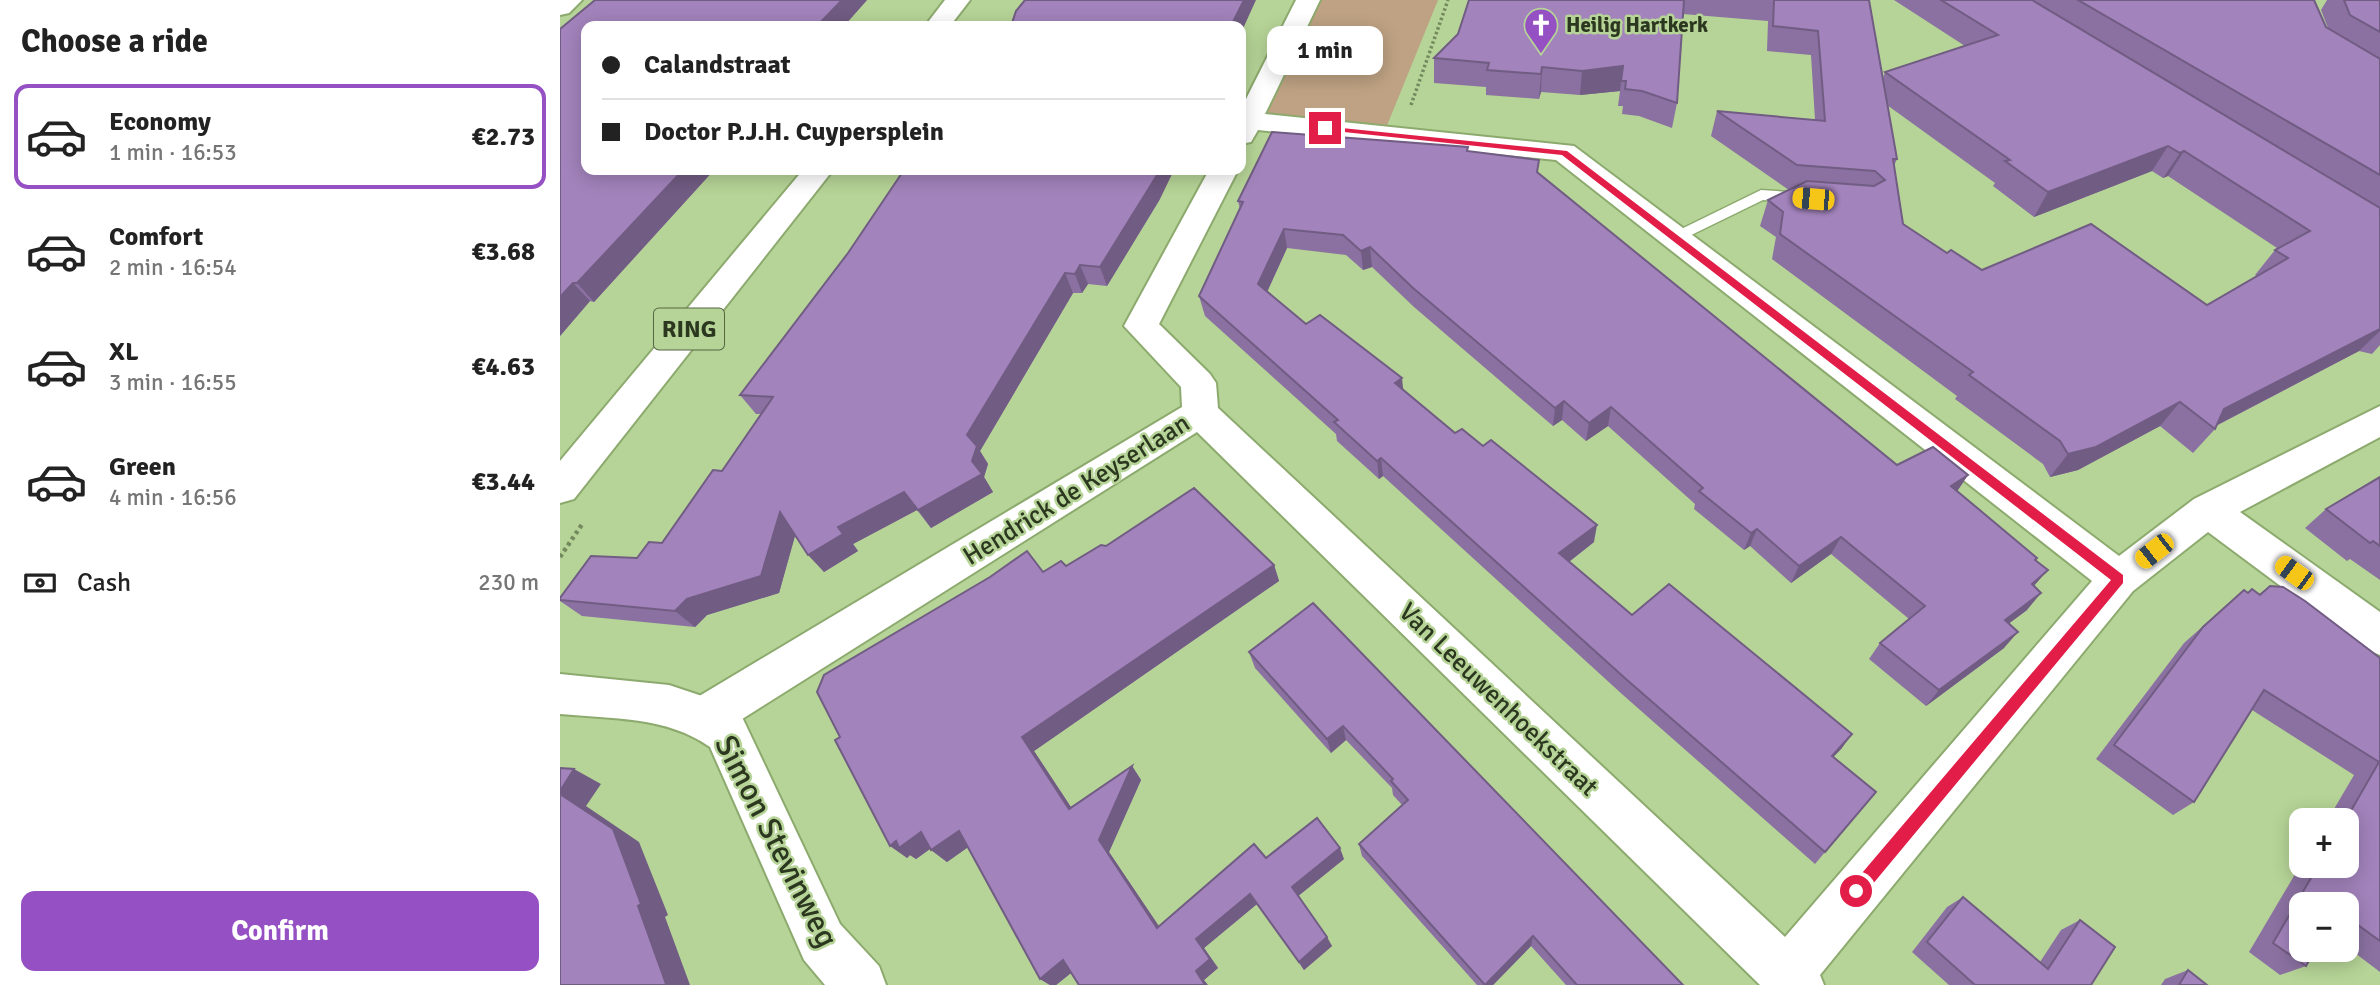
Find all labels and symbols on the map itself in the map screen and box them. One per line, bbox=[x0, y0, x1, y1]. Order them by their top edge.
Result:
church icon: Heilig Hartkerk bbox=[1522, 6, 1560, 55]
place label: Heilig Hartkerk bbox=[1566, 12, 1708, 38]
callout: 1 min bbox=[1267, 26, 1383, 76]
route end bbox=[1309, 112, 1341, 144]
car bbox=[1792, 187, 1835, 211]
road number: RING bbox=[654, 308, 724, 350]
street label: Hendrick de Keyserlaan bbox=[957, 407, 1196, 573]
car bbox=[2131, 530, 2178, 572]
car bbox=[2271, 552, 2318, 594]
street label: Van Leeuwenhoekstraat bbox=[1392, 596, 1605, 803]
street label: Simon Stevinweg bbox=[706, 729, 847, 954]
route start bbox=[1840, 875, 1872, 907]

